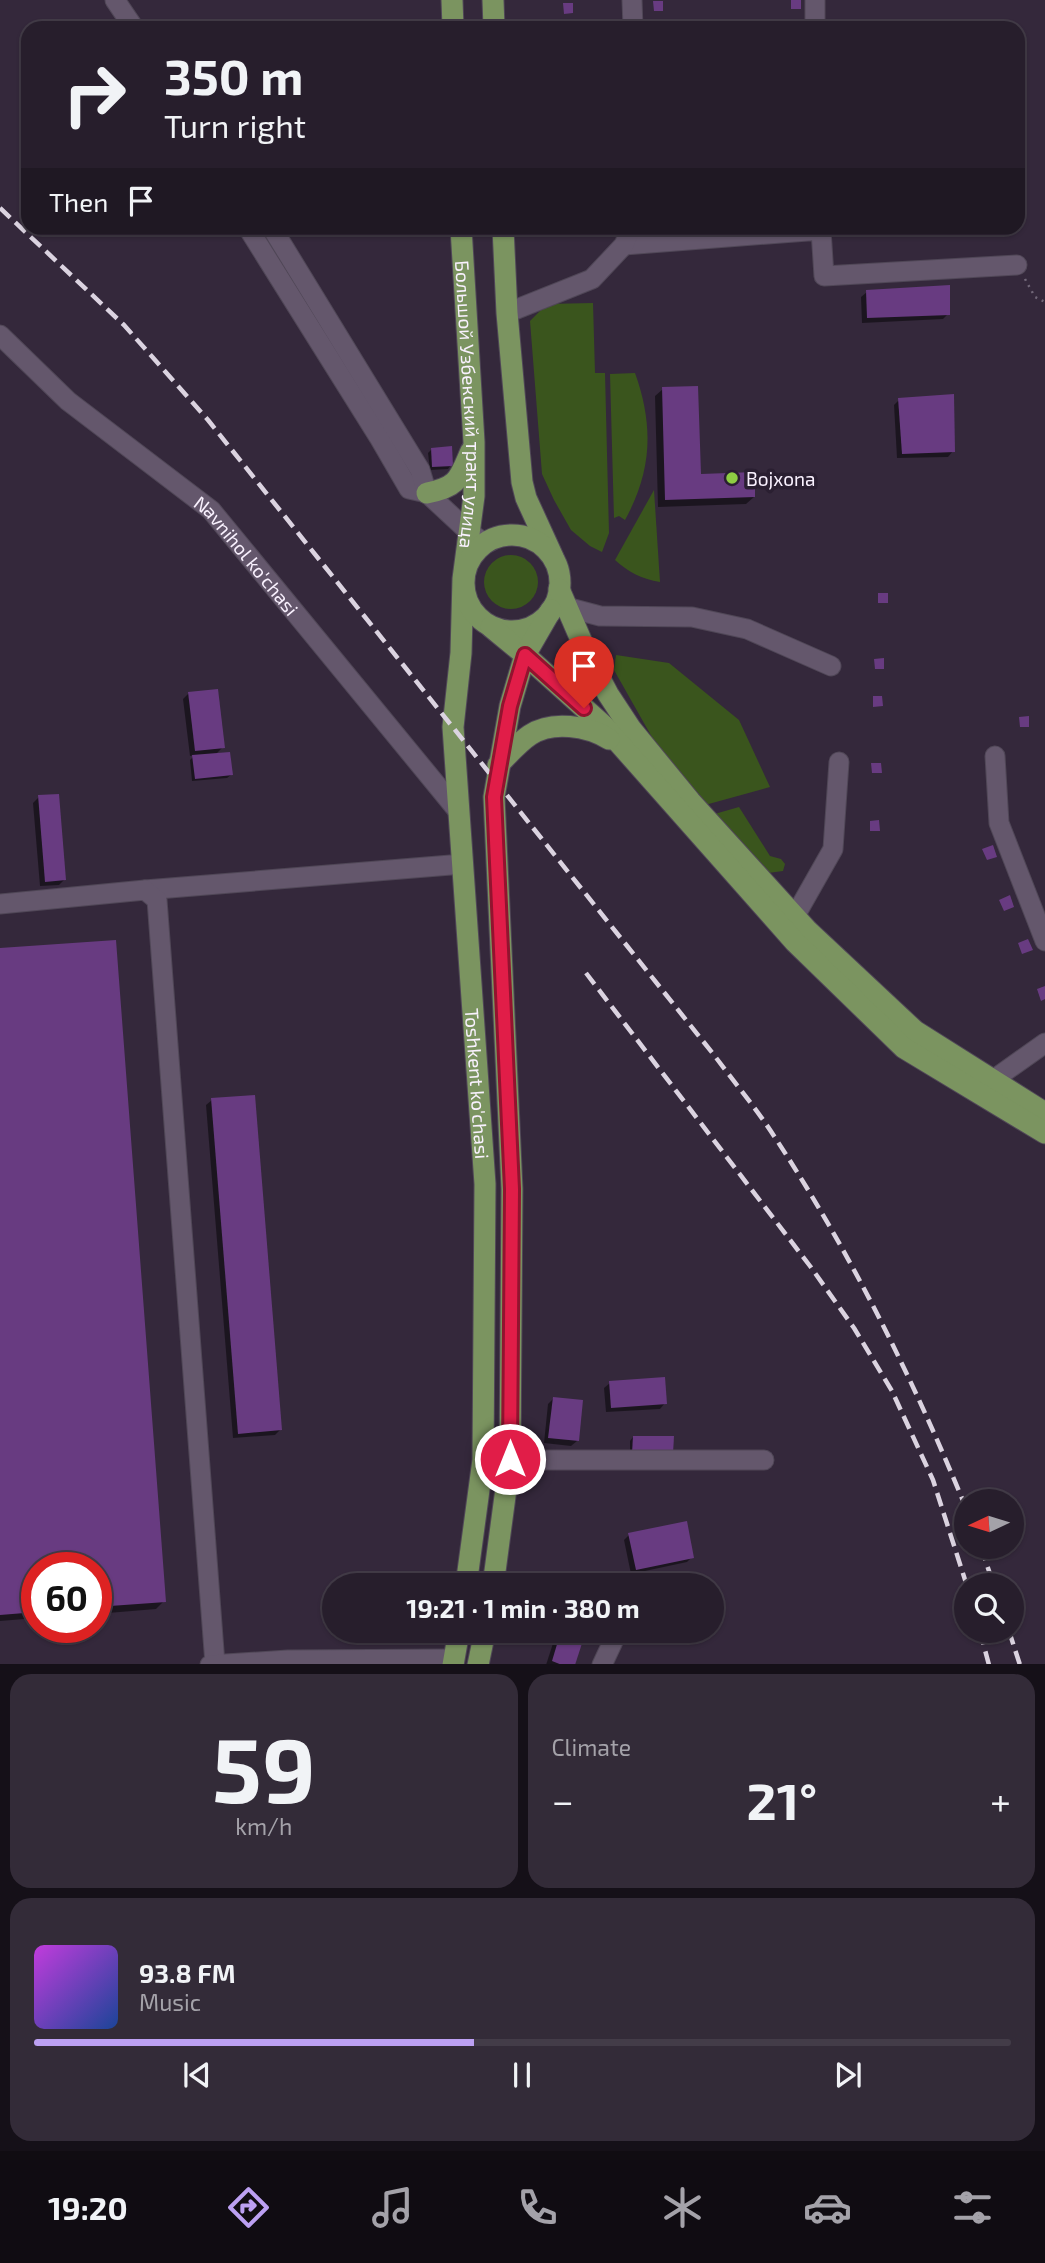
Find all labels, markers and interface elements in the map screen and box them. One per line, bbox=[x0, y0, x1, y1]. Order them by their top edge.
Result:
text: 350 m bbox=[164, 46, 304, 105]
icon: right bbox=[49, 49, 140, 140]
text: Turn right bbox=[164, 106, 306, 144]
icon: arrive bbox=[122, 182, 160, 220]
text: Then bbox=[49, 186, 108, 217]
street label: Большой Узбекский тракт улица bbox=[451, 260, 486, 550]
place label: Bojxona bbox=[746, 467, 815, 490]
marker: Bojxona bbox=[724, 470, 740, 486]
street label: Navnihol ko'chasi bbox=[190, 490, 304, 620]
pin bbox=[554, 636, 614, 708]
icon: arrive bbox=[565, 647, 603, 685]
street label: Toshkent ko'chasi bbox=[461, 1007, 495, 1160]
position arrow bbox=[473, 1422, 547, 1496]
north arrow bbox=[954, 1489, 1024, 1559]
map controls bbox=[954, 1489, 1024, 1643]
speed limit sign: 60 bbox=[21, 1552, 112, 1643]
button: search bbox=[954, 1573, 1024, 1643]
text: 19:21 · 1 min · 380 m bbox=[406, 1592, 640, 1623]
text: 59 bbox=[212, 1712, 316, 1821]
text: Climate bbox=[552, 1733, 631, 1761]
text: 21° bbox=[747, 1768, 817, 1830]
text: − bbox=[552, 1777, 574, 1823]
text: + bbox=[990, 1777, 1011, 1823]
text: km/h bbox=[235, 1812, 292, 1840]
text: 93.8 FM bbox=[139, 1957, 236, 1988]
text: Music bbox=[139, 1988, 201, 2016]
icon: previous bbox=[178, 2056, 216, 2094]
icon: pause bbox=[503, 2056, 541, 2094]
icon: next bbox=[829, 2056, 867, 2094]
icon: directions bbox=[224, 2183, 273, 2232]
icon: music bbox=[368, 2183, 417, 2232]
icon: phone bbox=[513, 2183, 562, 2232]
icon: climate bbox=[658, 2183, 707, 2232]
icon: car bbox=[803, 2183, 852, 2232]
icon: filters bbox=[948, 2183, 997, 2232]
text: 19:20 bbox=[48, 2188, 128, 2226]

